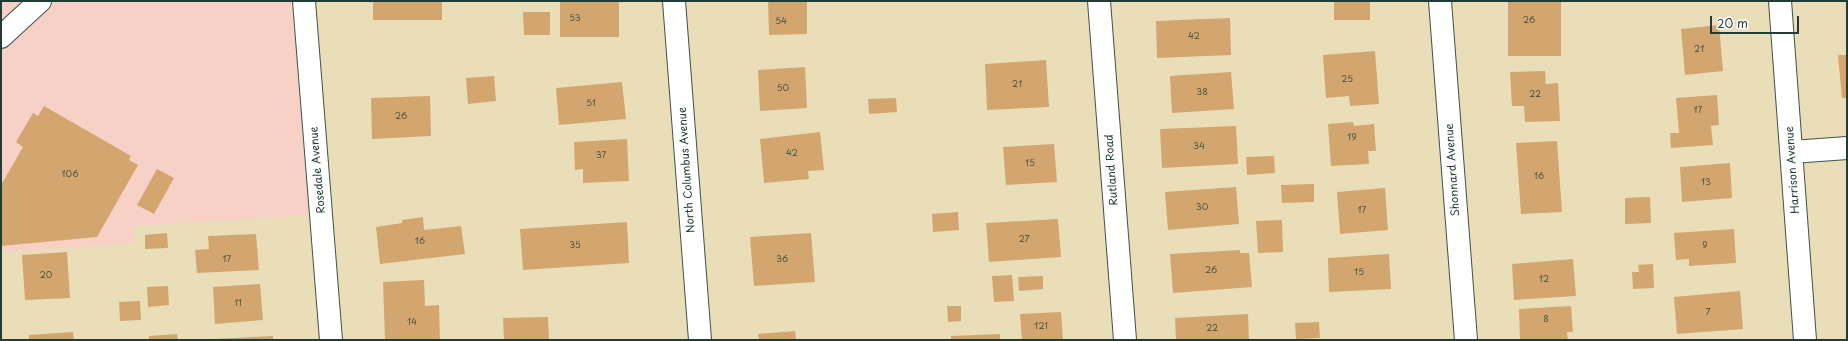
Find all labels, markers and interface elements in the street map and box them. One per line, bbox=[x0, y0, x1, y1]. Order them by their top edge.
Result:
scale bar bbox=[1712, 8, 1801, 34]
house number: 53 bbox=[569, 14, 581, 24]
text: 20 m bbox=[1717, 14, 1748, 32]
house number: 26 bbox=[1523, 16, 1535, 26]
house number: 54 bbox=[775, 17, 787, 27]
house number: 42 bbox=[1188, 32, 1200, 42]
house number: 21 bbox=[1694, 45, 1704, 55]
house number: 25 bbox=[1341, 75, 1353, 85]
house number: 21 bbox=[1012, 80, 1022, 90]
house number: 50 bbox=[777, 84, 789, 94]
house number: 38 bbox=[1196, 88, 1208, 98]
house number: 22 bbox=[1529, 90, 1541, 100]
house number: 51 bbox=[586, 99, 596, 109]
house number: 17 bbox=[1694, 106, 1702, 116]
street label: North Columbus Avenue bbox=[676, 107, 698, 233]
house number: 26 bbox=[395, 112, 407, 122]
street label: Shonnard Avenue bbox=[1443, 123, 1463, 217]
street label: Rosedale Avenue bbox=[308, 126, 328, 214]
street label: Harrison Avenue bbox=[1783, 126, 1803, 214]
house number: 19 bbox=[1347, 133, 1357, 143]
street label: Rutland Road bbox=[1103, 134, 1121, 206]
house number: 34 bbox=[1193, 142, 1205, 152]
house number: 42 bbox=[786, 149, 798, 159]
house number: 37 bbox=[596, 151, 606, 161]
house number: 15 bbox=[1025, 159, 1035, 169]
house number: 106 bbox=[62, 170, 78, 180]
house number: 16 bbox=[1534, 172, 1544, 182]
house number: 13 bbox=[1701, 178, 1711, 188]
house number: 30 bbox=[1196, 203, 1208, 213]
house number: 17 bbox=[1358, 206, 1366, 216]
house number: 27 bbox=[1018, 235, 1030, 245]
house number: 16 bbox=[415, 237, 425, 247]
house number: 35 bbox=[569, 241, 581, 251]
house number: 9 bbox=[1702, 241, 1708, 251]
house number: 17 bbox=[223, 255, 231, 265]
house number: 36 bbox=[776, 255, 788, 265]
house number: 26 bbox=[1205, 266, 1217, 276]
house number: 15 bbox=[1354, 268, 1364, 278]
house number: 20 bbox=[40, 271, 52, 281]
house number: 12 bbox=[1539, 275, 1549, 285]
house number: 11 bbox=[234, 299, 242, 309]
house number: 7 bbox=[1705, 308, 1711, 318]
house number: 8 bbox=[1543, 315, 1549, 325]
house number: 14 bbox=[407, 318, 417, 328]
house number: 121 bbox=[1034, 322, 1048, 332]
house number: 22 bbox=[1206, 324, 1218, 334]

